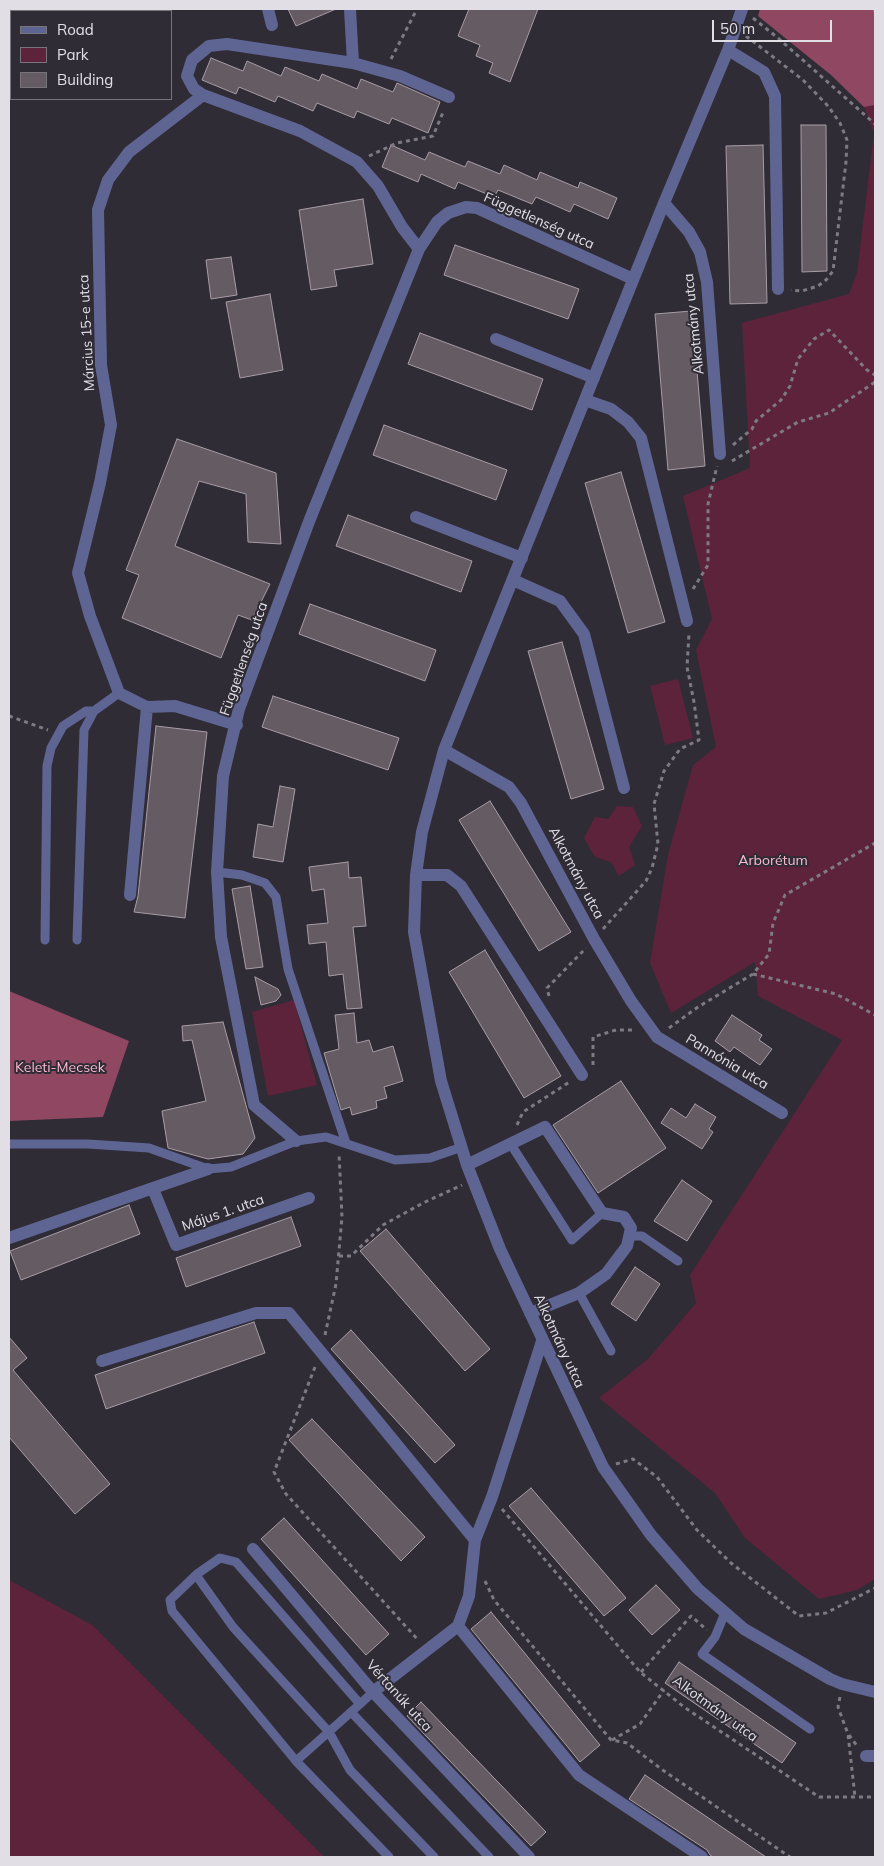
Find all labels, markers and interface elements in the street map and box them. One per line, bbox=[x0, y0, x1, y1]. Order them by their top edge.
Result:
legend bbox=[10, 10, 172, 100]
scale bar bbox=[714, 10, 834, 42]
text: 50 m bbox=[720, 19, 755, 38]
text: Road bbox=[57, 20, 94, 39]
text: Park bbox=[57, 45, 89, 64]
text: Building bbox=[57, 70, 113, 89]
street label: Függetlenség utca bbox=[481, 189, 597, 253]
street label: Alkotmány utca bbox=[680, 273, 708, 375]
street label: Március 15-e utca bbox=[76, 274, 98, 392]
street label: Függetlenség utca bbox=[217, 600, 271, 718]
street label: Alkotmány utca bbox=[545, 824, 607, 922]
park label: Arborétum bbox=[738, 853, 808, 869]
street label: Pannónia utca bbox=[683, 1031, 771, 1093]
park label: Keleti-Mecsek bbox=[15, 1060, 105, 1076]
street label: Május 1. utca bbox=[180, 1191, 266, 1235]
street label: Alkotmány utca bbox=[530, 1291, 588, 1391]
street label: Vértanúk utca bbox=[362, 1657, 436, 1735]
street label: Alkotmány utca bbox=[669, 1672, 761, 1746]

